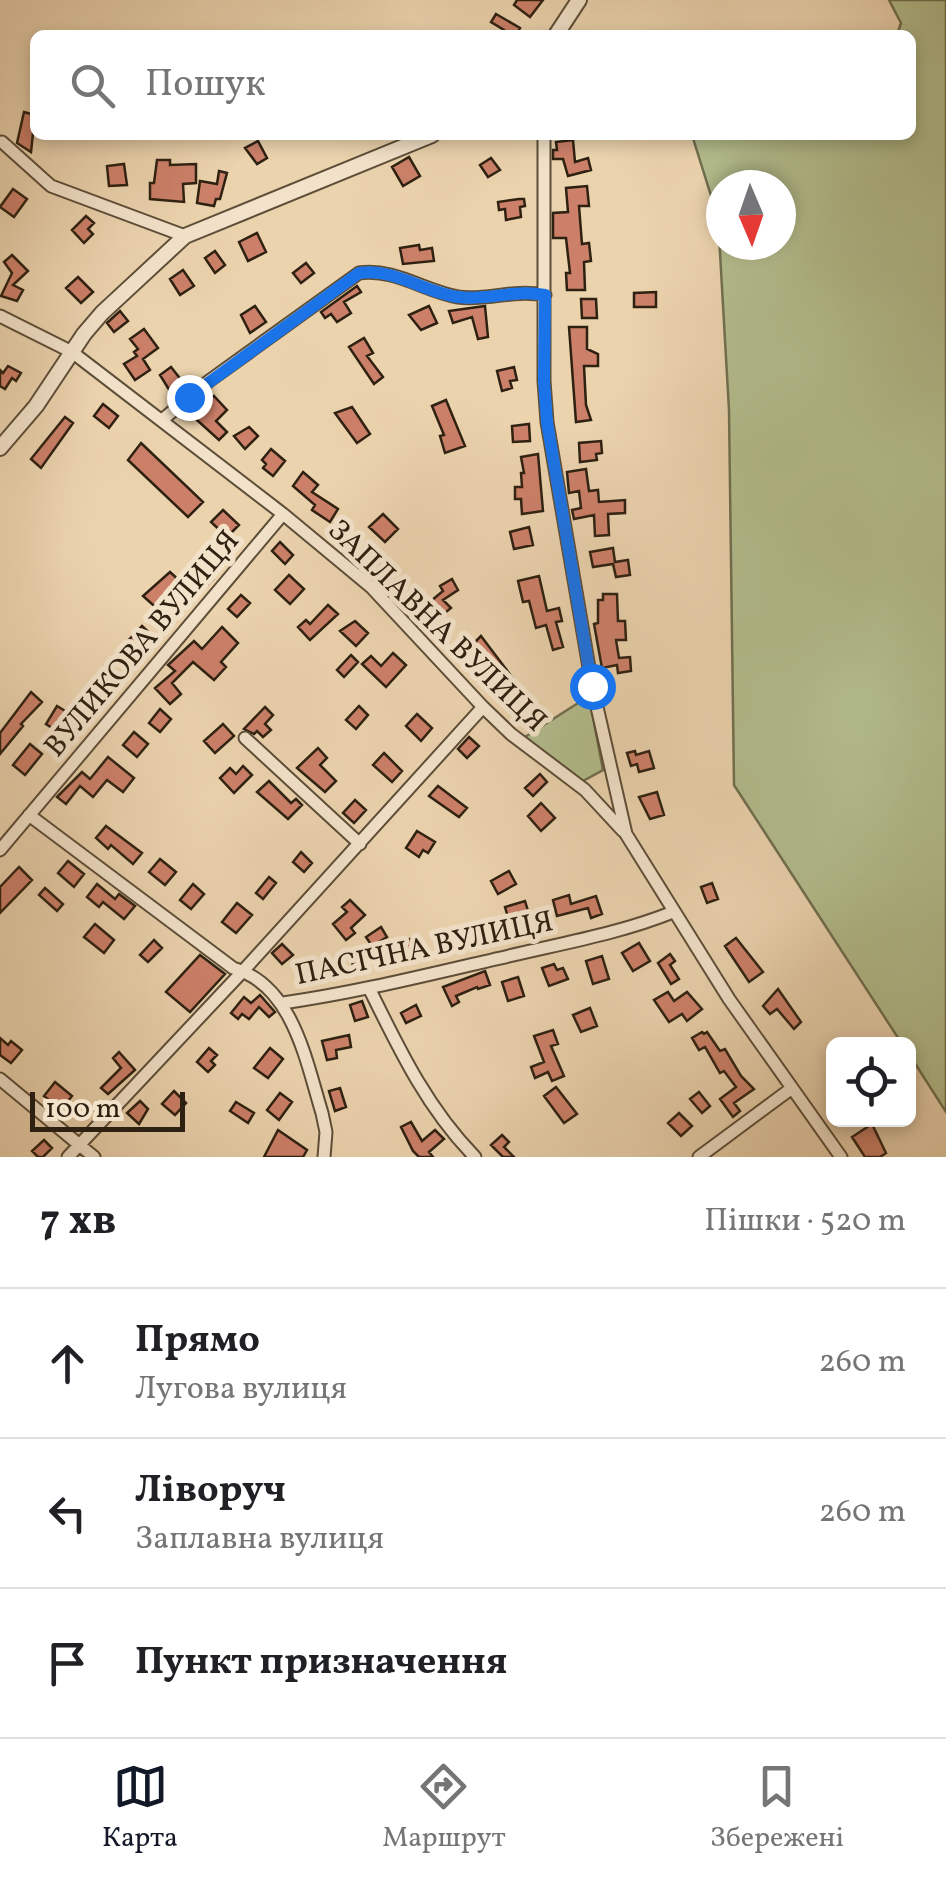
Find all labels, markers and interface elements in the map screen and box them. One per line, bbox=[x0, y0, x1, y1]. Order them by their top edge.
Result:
search box bbox=[30, 30, 916, 140]
icon: search bbox=[65, 58, 120, 113]
text: Пошук bbox=[145, 59, 265, 112]
north arrow bbox=[706, 170, 796, 260]
route end bbox=[167, 375, 213, 421]
street label: ЗАПЛАВНА ВУЛИЦЯ bbox=[318, 511, 556, 742]
street label: ВУЛИКОВА ВУЛИЦЯ bbox=[35, 522, 250, 767]
route start bbox=[570, 664, 616, 710]
street label: ПАСІЧНА ВУЛИЦЯ bbox=[291, 901, 557, 997]
map controls bbox=[826, 1037, 916, 1127]
button: locate bbox=[826, 1037, 916, 1127]
scale bar bbox=[30, 1087, 185, 1132]
text: 100 m bbox=[45, 1090, 120, 1129]
text: 7 хв bbox=[40, 1193, 116, 1252]
text: Пішки · 520 m bbox=[704, 1200, 906, 1244]
text: Прямо bbox=[135, 1315, 260, 1368]
icon: ahead bbox=[40, 1336, 95, 1391]
text: 260 m bbox=[819, 1341, 906, 1385]
text: Лугова вулиця bbox=[135, 1368, 347, 1412]
text: Ліворуч bbox=[135, 1465, 286, 1518]
icon: left bbox=[40, 1486, 95, 1541]
text: 260 m bbox=[819, 1491, 906, 1535]
text: Заплавна вулиця bbox=[135, 1518, 384, 1562]
icon: arrive bbox=[40, 1636, 95, 1691]
text: Пункт призначення bbox=[135, 1637, 507, 1690]
tab: Карта bbox=[102, 1759, 178, 1858]
tab: Маршрут bbox=[382, 1759, 506, 1858]
tab: Збережені bbox=[710, 1759, 844, 1858]

